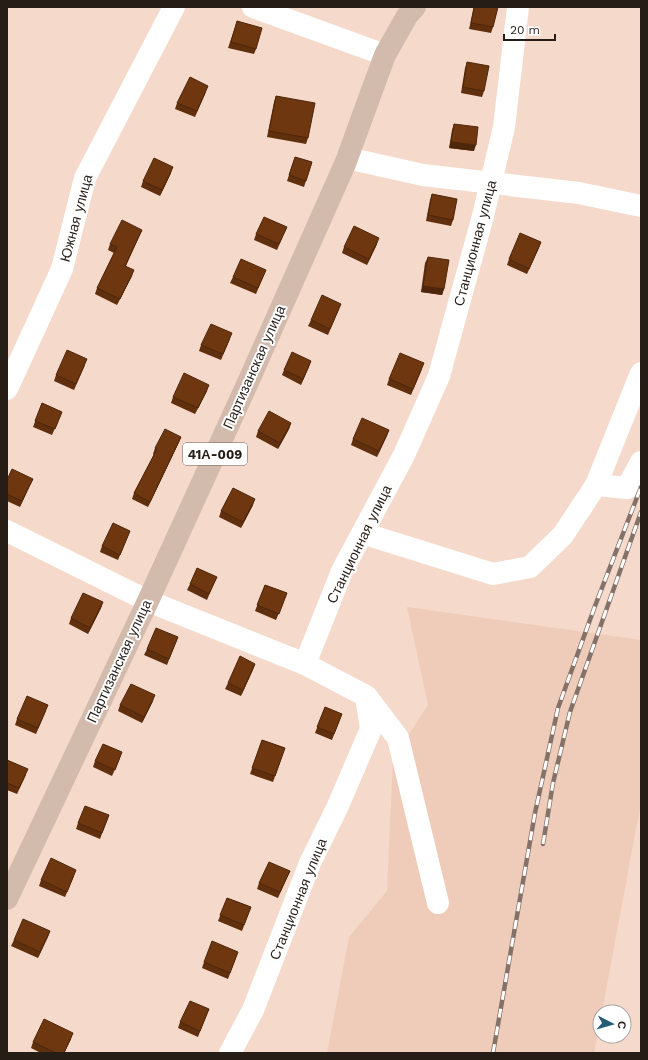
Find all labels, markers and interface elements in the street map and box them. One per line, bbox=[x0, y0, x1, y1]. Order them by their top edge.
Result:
scale bar bbox=[504, 16, 555, 42]
text: 20 m bbox=[510, 23, 540, 37]
street label: Южная улица bbox=[57, 172, 95, 263]
street label: Станционная улица bbox=[450, 178, 500, 308]
street label: Партизанская улица bbox=[220, 303, 289, 431]
road number: 41А-009 bbox=[183, 443, 247, 465]
street label: Станционная улица bbox=[323, 482, 395, 606]
street label: Партизанская улица bbox=[84, 597, 155, 725]
street label: Станционная улица bbox=[266, 836, 330, 962]
north arrow bbox=[592, 1004, 632, 1044]
text: С bbox=[615, 1020, 628, 1030]

